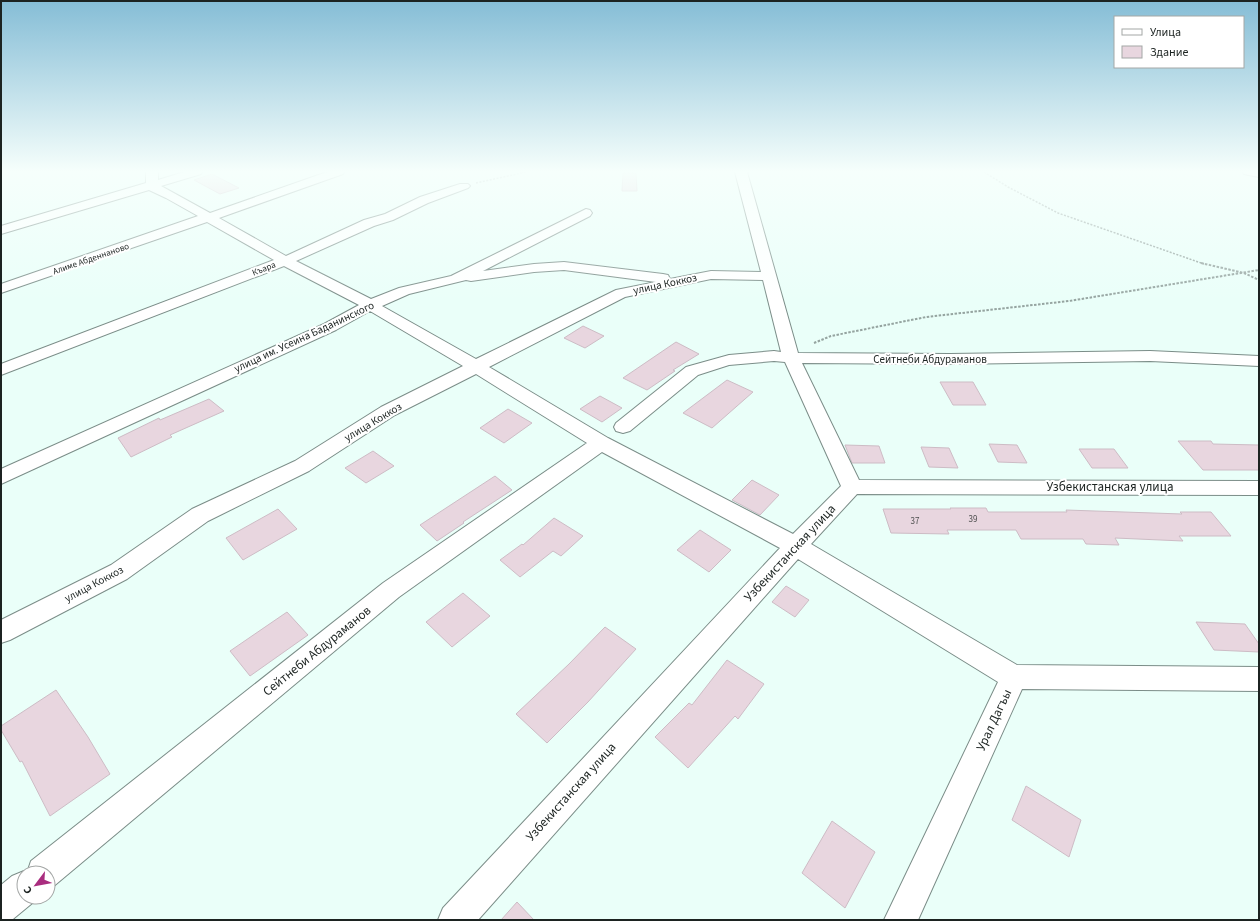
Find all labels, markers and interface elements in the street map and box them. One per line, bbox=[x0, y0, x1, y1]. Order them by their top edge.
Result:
legend bbox=[1114, 16, 1244, 68]
text: Улица bbox=[1150, 24, 1181, 41]
text: Здание bbox=[1150, 44, 1189, 61]
street label: Алиме Абденнаново bbox=[51, 240, 131, 278]
street label: Къара bbox=[250, 259, 278, 279]
street label: улица Коккоз bbox=[632, 270, 698, 298]
street label: улица им. Усеина Баданинского bbox=[232, 298, 377, 376]
street label: Сейтнеби Абдураманов bbox=[873, 352, 987, 367]
street label: улица Коккоз bbox=[341, 399, 405, 445]
street label: Узбекистанская улица bbox=[1047, 478, 1174, 496]
street label: Узбекистанская улица bbox=[740, 500, 840, 606]
house number: 39 bbox=[969, 513, 978, 526]
house number: 37 bbox=[911, 515, 920, 528]
street label: улица Коккоз bbox=[62, 562, 126, 606]
street label: Сейтнеби Абдураманов bbox=[259, 601, 375, 700]
street label: Урал Дагъы bbox=[972, 686, 1016, 754]
street label: Узбекистанская улица bbox=[522, 739, 620, 845]
north arrow bbox=[16, 865, 56, 905]
text: С bbox=[20, 883, 36, 897]

